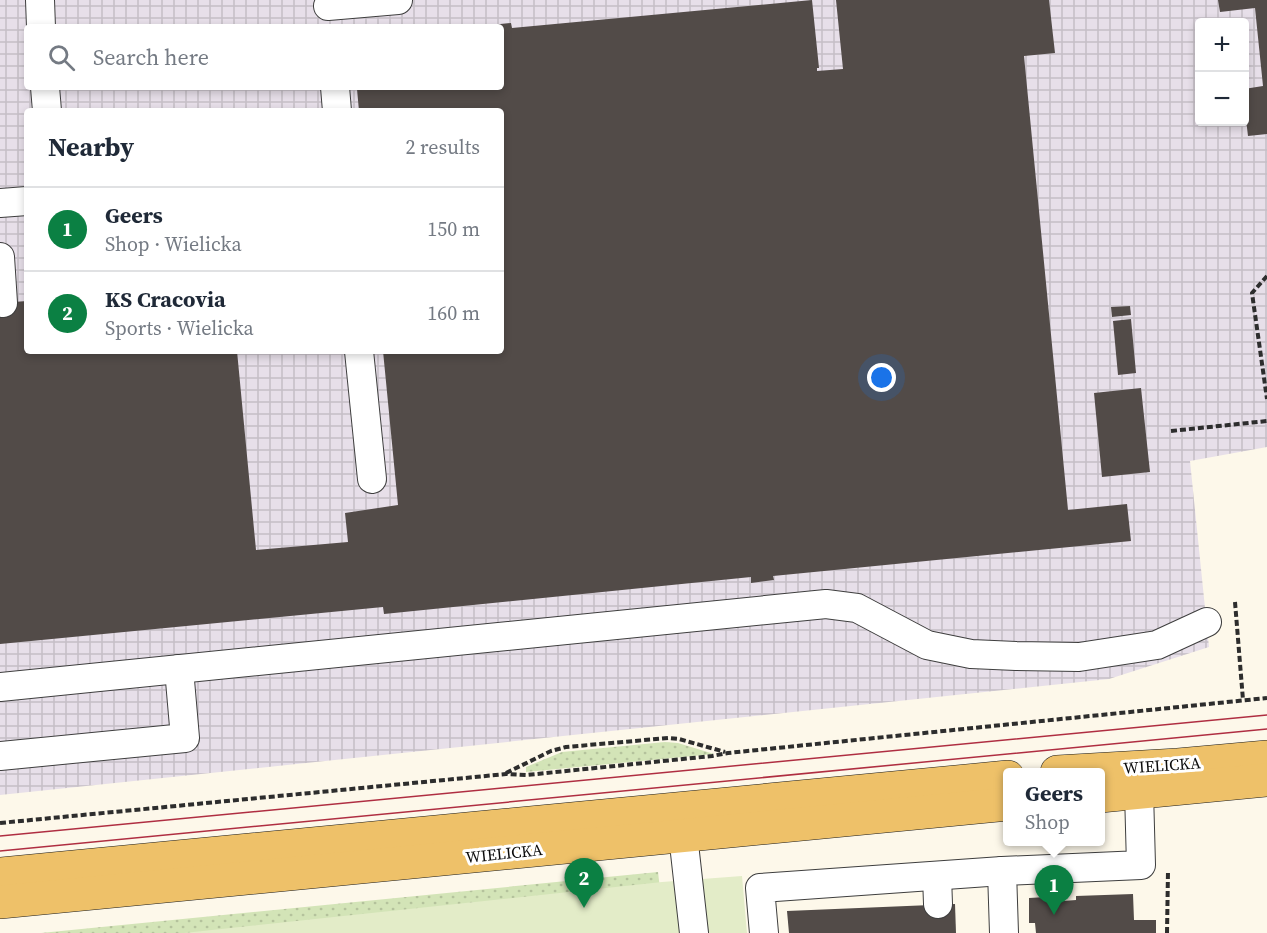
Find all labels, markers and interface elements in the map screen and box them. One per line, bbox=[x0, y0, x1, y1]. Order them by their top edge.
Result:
map controls bbox=[1195, 18, 1249, 126]
button: + bbox=[1195, 18, 1249, 72]
search box bbox=[24, 24, 504, 90]
icon: search bbox=[45, 41, 78, 74]
text: Search here bbox=[93, 42, 209, 72]
button: − bbox=[1195, 72, 1249, 126]
text: Nearby bbox=[48, 129, 134, 165]
text: 2 results bbox=[405, 133, 480, 161]
text: Geers bbox=[105, 200, 163, 230]
text: 1 bbox=[62, 215, 73, 243]
text: 150 m bbox=[427, 215, 480, 243]
text: Shop · Wielicka bbox=[105, 230, 242, 258]
text: KS Cracovia bbox=[105, 284, 226, 314]
text: 2 bbox=[62, 299, 73, 327]
text: 160 m bbox=[427, 299, 480, 327]
text: Sports · Wielicka bbox=[105, 314, 254, 342]
your location bbox=[867, 363, 896, 392]
street label: WIELICKA bbox=[1123, 751, 1202, 779]
popup bbox=[1003, 768, 1105, 846]
text: Geers bbox=[1025, 778, 1083, 808]
text: Shop bbox=[1025, 808, 1070, 836]
street label: WIELICKA bbox=[464, 838, 544, 868]
pin: 2 bbox=[564, 858, 604, 908]
pin: 1 bbox=[1034, 866, 1074, 915]

